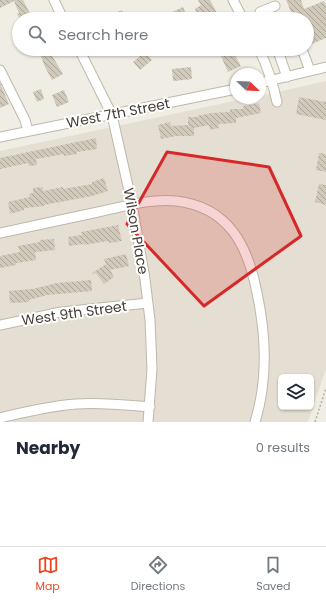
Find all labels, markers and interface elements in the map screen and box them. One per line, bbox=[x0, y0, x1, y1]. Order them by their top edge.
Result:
search box bbox=[12, 12, 314, 56]
icon: search bbox=[26, 23, 48, 45]
text: Search here bbox=[58, 24, 148, 45]
north arrow bbox=[230, 68, 266, 104]
street label: West 7th Street bbox=[65, 93, 171, 133]
street label: Wilson Place bbox=[119, 186, 154, 276]
street label: West 9th Street bbox=[20, 296, 128, 330]
map controls bbox=[278, 374, 314, 410]
button: layers bbox=[278, 374, 314, 410]
text: Nearby bbox=[16, 436, 80, 460]
text: 0 results bbox=[256, 438, 310, 457]
tab: Map bbox=[35, 554, 60, 595]
tab: Directions bbox=[131, 554, 185, 595]
tab: Saved bbox=[256, 554, 291, 595]

